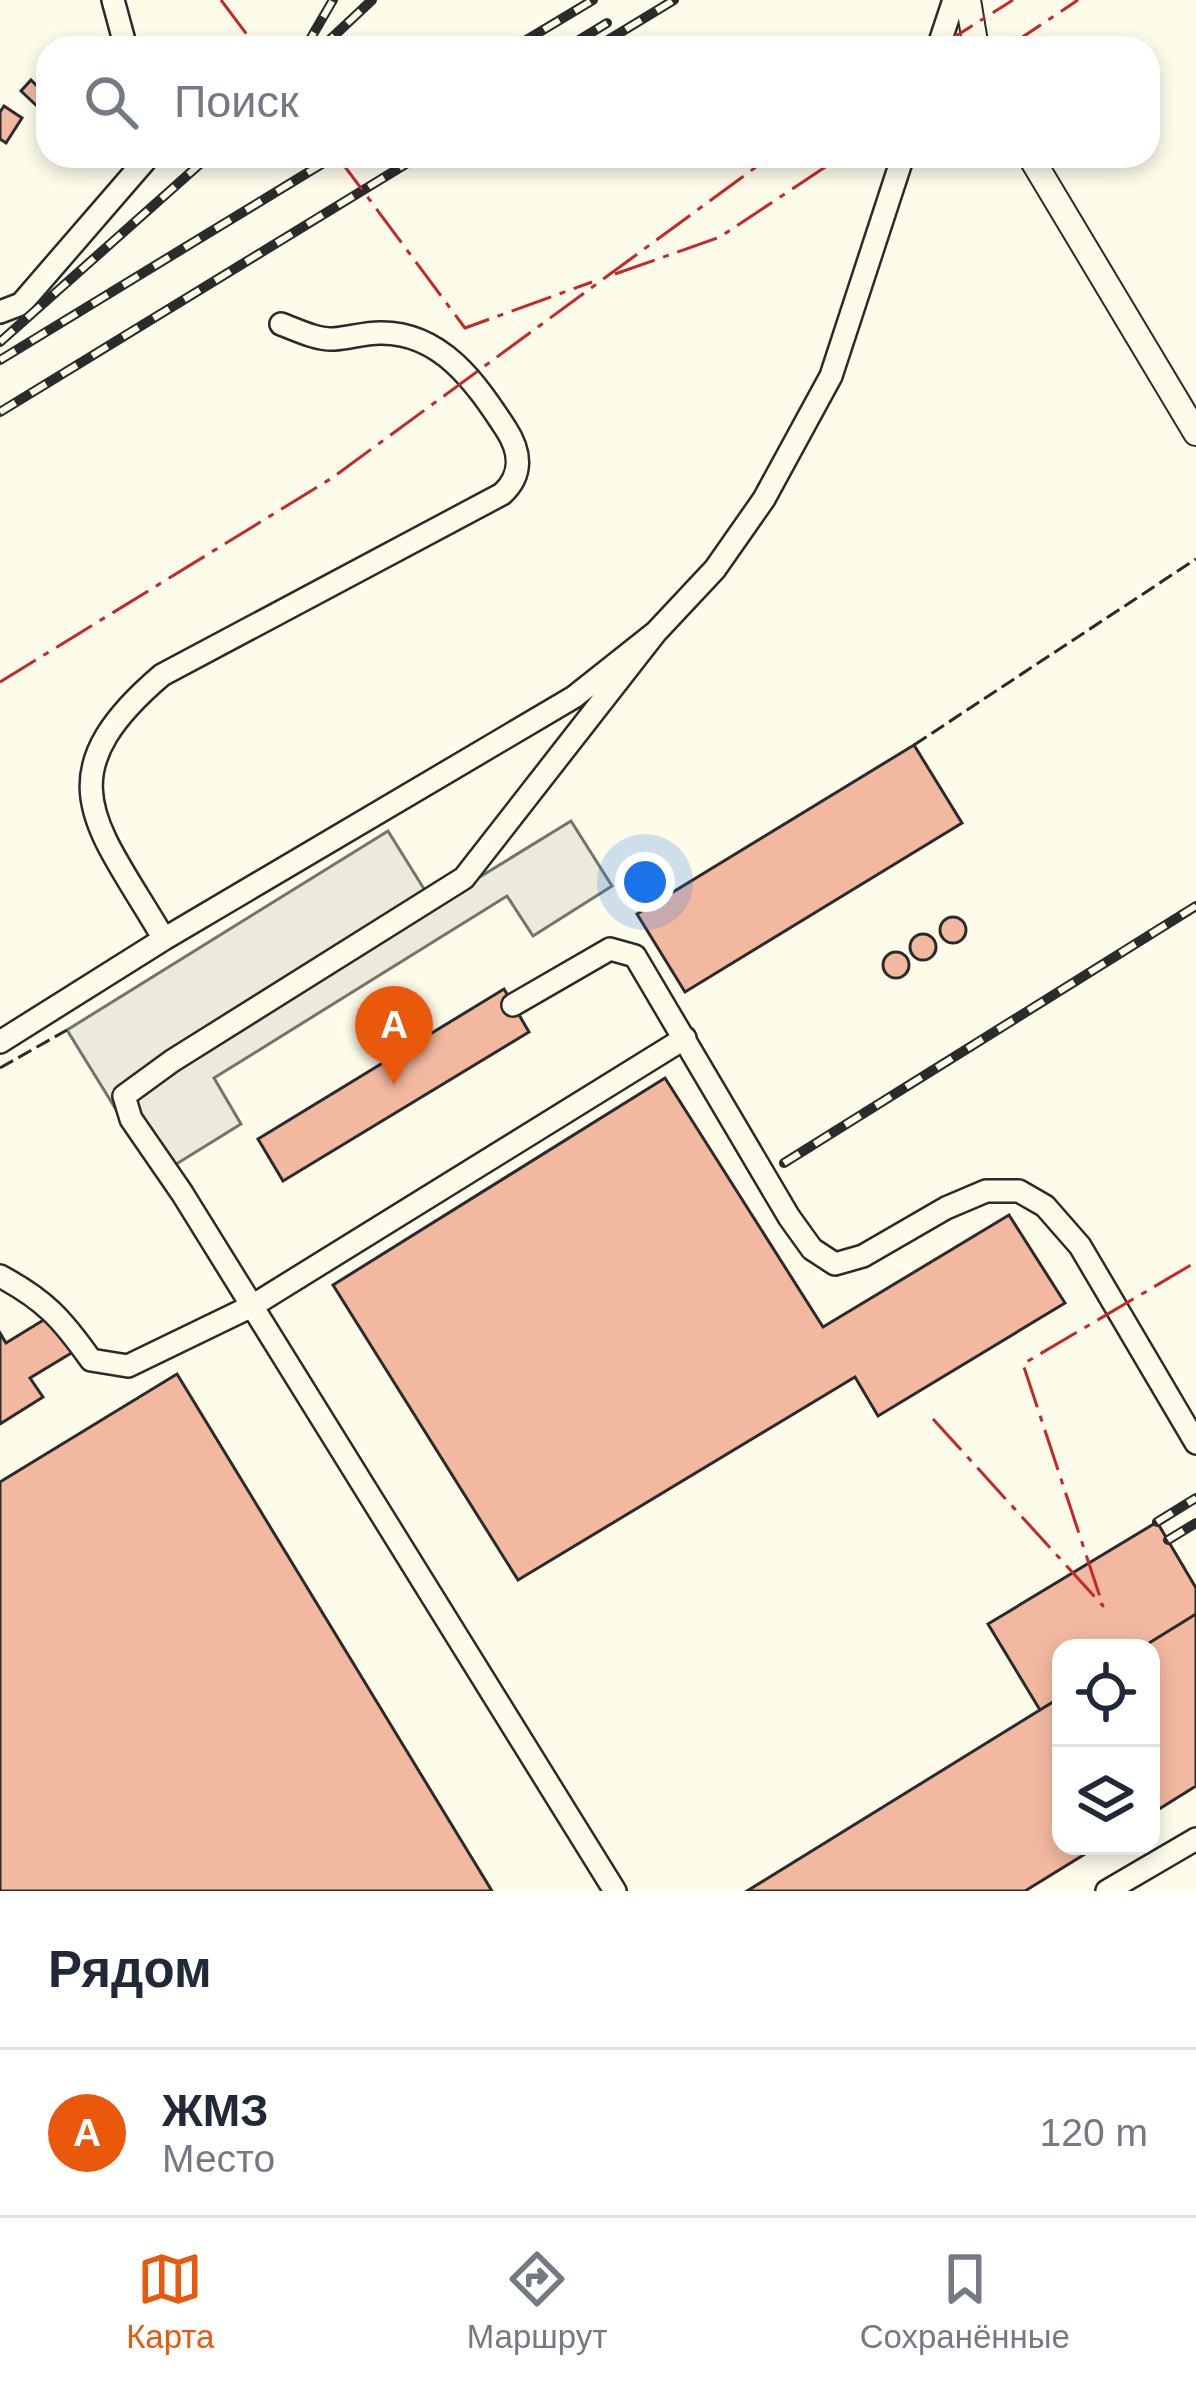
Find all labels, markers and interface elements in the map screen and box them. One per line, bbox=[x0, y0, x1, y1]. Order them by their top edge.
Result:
search box bbox=[36, 36, 1160, 168]
icon: search bbox=[78, 69, 144, 135]
text: Поиск bbox=[174, 76, 299, 127]
your location bbox=[615, 852, 675, 912]
pin: A bbox=[355, 986, 433, 1085]
map controls bbox=[1052, 1639, 1160, 1855]
button: locate bbox=[1052, 1639, 1160, 1747]
button: layers bbox=[1052, 1747, 1160, 1855]
text: Рядом bbox=[48, 1941, 212, 1998]
text: ЖМЗ bbox=[162, 2085, 268, 2136]
text: A bbox=[73, 2111, 101, 2154]
text: 120 m bbox=[1040, 2111, 1148, 2154]
text: Место bbox=[162, 2137, 275, 2180]
tab: Карта bbox=[126, 2246, 214, 2356]
tab: Маршрут bbox=[467, 2246, 607, 2356]
tab: Сохранённые bbox=[860, 2246, 1070, 2356]

